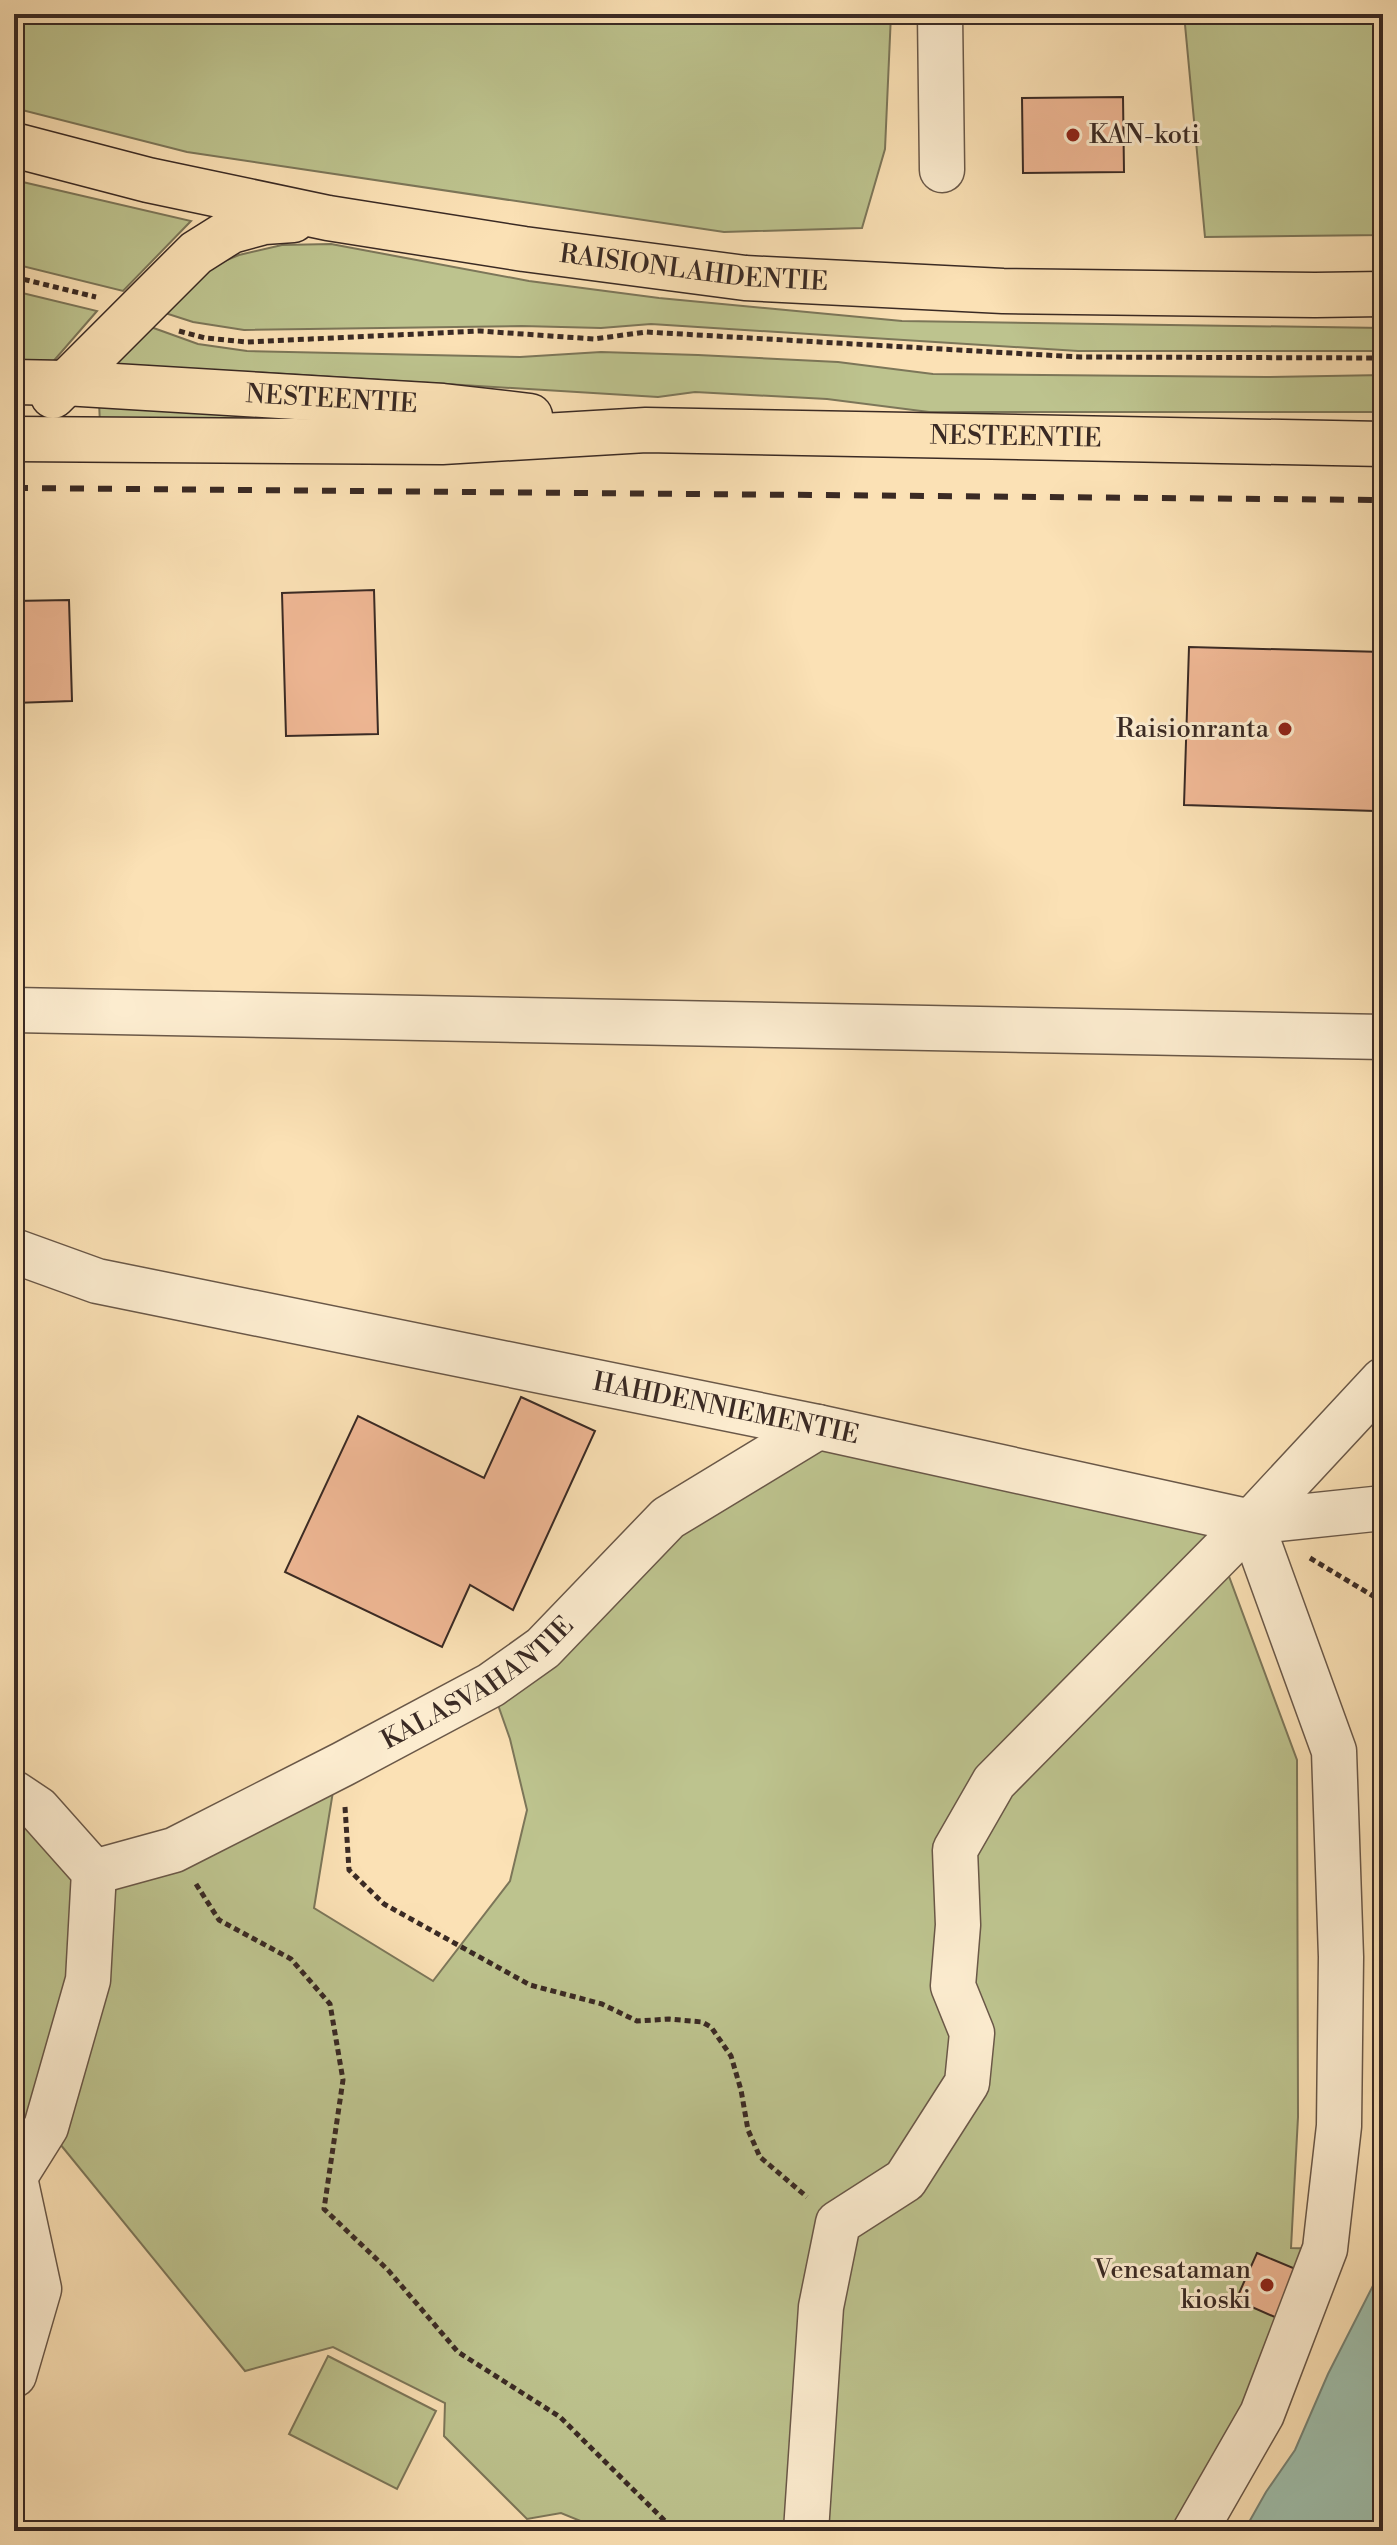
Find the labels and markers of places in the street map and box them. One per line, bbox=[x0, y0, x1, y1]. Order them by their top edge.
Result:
place label: KAN-koti bbox=[1089, 119, 1200, 151]
marker: KAN-koti bbox=[1064, 126, 1082, 144]
place label: Raisionranta bbox=[1116, 713, 1270, 745]
marker: Raisionranta bbox=[1276, 720, 1294, 738]
place label: Venesataman kioski bbox=[1093, 2254, 1251, 2316]
marker: Venesataman kioski bbox=[1258, 2276, 1276, 2294]

